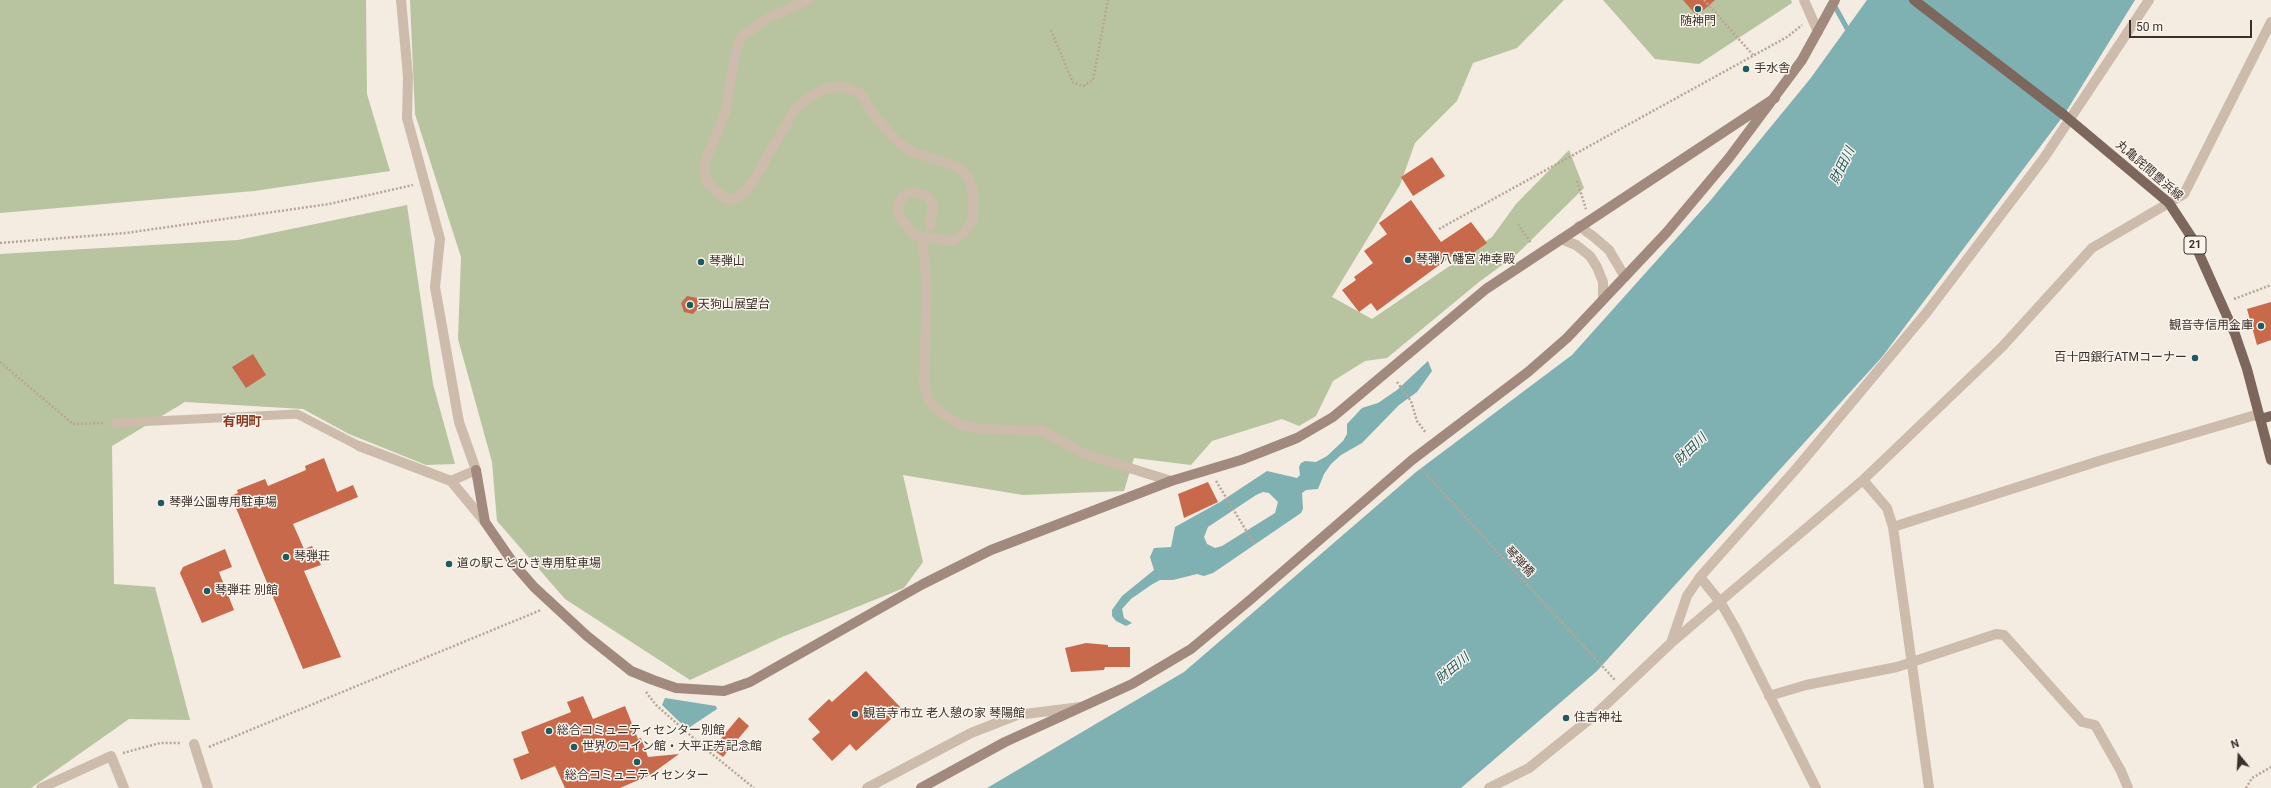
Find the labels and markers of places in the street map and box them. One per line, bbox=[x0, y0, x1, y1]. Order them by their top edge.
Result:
marker: 随神門 bbox=[1693, 4, 1703, 14]
place label: 随神門 bbox=[1680, 15, 1716, 29]
place label: 手水舎 bbox=[1754, 62, 1790, 76]
marker: 手水舎 bbox=[1741, 64, 1751, 74]
place label: 琴弾八幡宮 神幸殿 bbox=[1416, 253, 1515, 267]
place label: 琴弾山 bbox=[709, 255, 745, 269]
marker: 琴弾八幡宮 神幸殿 bbox=[1403, 255, 1413, 265]
marker: 琴弾山 bbox=[696, 257, 706, 267]
place label: 天狗山展望台 bbox=[698, 298, 770, 312]
marker: 天狗山展望台 bbox=[685, 300, 695, 310]
place label: 観音寺信用金庫 bbox=[2169, 319, 2253, 333]
marker: 観音寺信用金庫 bbox=[2256, 321, 2266, 331]
place label: 百十四銀行ATMコーナー bbox=[2054, 351, 2187, 365]
marker: 百十四銀行ATMコーナー bbox=[2190, 353, 2200, 363]
place label: 琴弾公園専用駐車場 bbox=[169, 496, 277, 510]
marker: 琴弾公園専用駐車場 bbox=[156, 498, 166, 508]
place label: 琴弾荘 bbox=[294, 550, 330, 564]
marker: 琴弾荘 bbox=[281, 552, 291, 562]
place label: 道の駅ことひき専用駐車場 bbox=[457, 557, 601, 571]
marker: 道の駅ことひき専用駐車場 bbox=[444, 559, 454, 569]
place label: 琴弾荘 別館 bbox=[215, 584, 278, 598]
marker: 琴弾荘 別館 bbox=[202, 586, 212, 596]
place label: 観音寺市立 老人憩の家 琴陽館 bbox=[863, 707, 1025, 721]
marker: 観音寺市立 老人憩の家 琴陽館 bbox=[850, 709, 860, 719]
place label: 住吉神社 bbox=[1574, 711, 1622, 725]
marker: 住吉神社 bbox=[1561, 713, 1571, 723]
place label: 総合コミュニティセンター別館 bbox=[557, 724, 725, 738]
marker: 総合コミュニティセンター別館 bbox=[544, 726, 554, 736]
place label: 世界のコイン館・大平正芳記念館 bbox=[582, 740, 762, 754]
marker: 世界のコイン館・大平正芳記念館 bbox=[569, 742, 579, 752]
marker: 総合コミュニティセンター bbox=[632, 757, 642, 767]
place label: 総合コミュニティセンター bbox=[565, 769, 709, 783]

